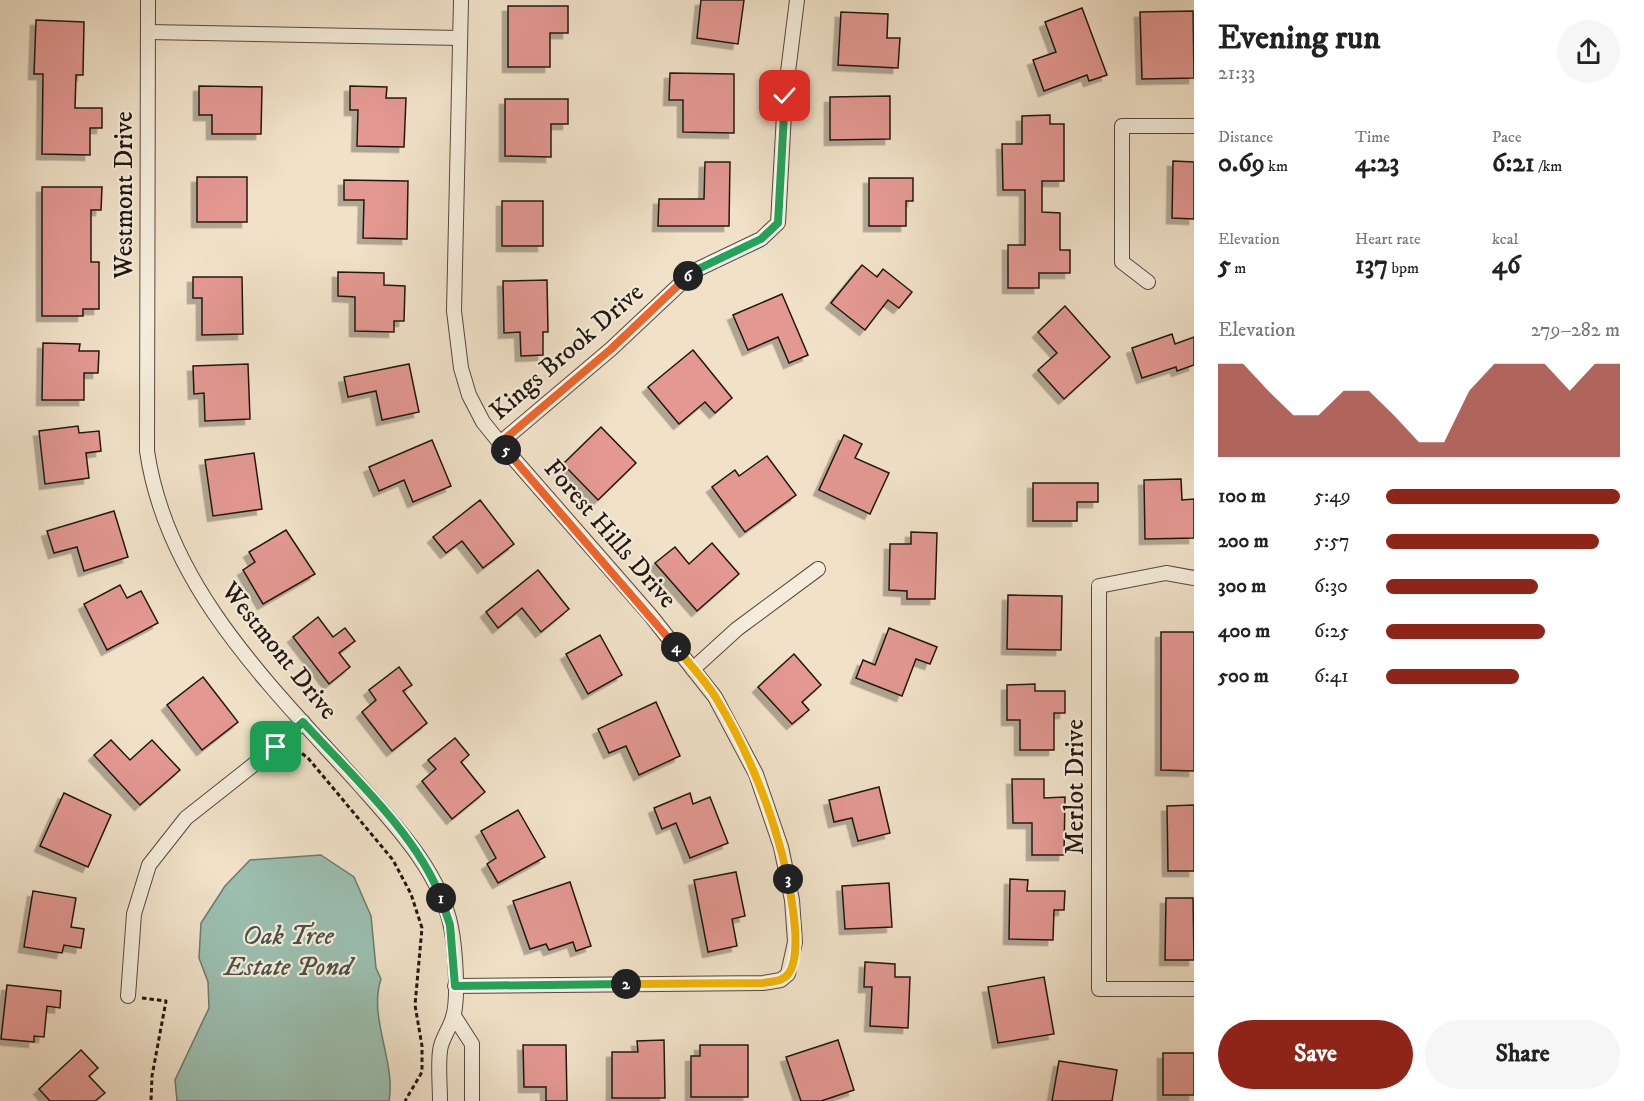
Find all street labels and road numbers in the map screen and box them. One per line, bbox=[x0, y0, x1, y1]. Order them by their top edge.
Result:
street label: Westmont Drive bbox=[108, 111, 141, 280]
street label: Kings Brook Drive bbox=[483, 276, 651, 428]
street label: Forest Hills Drive bbox=[536, 453, 684, 615]
street label: Westmont Drive bbox=[213, 575, 345, 727]
street label: Merlot Drive bbox=[1059, 719, 1092, 855]

